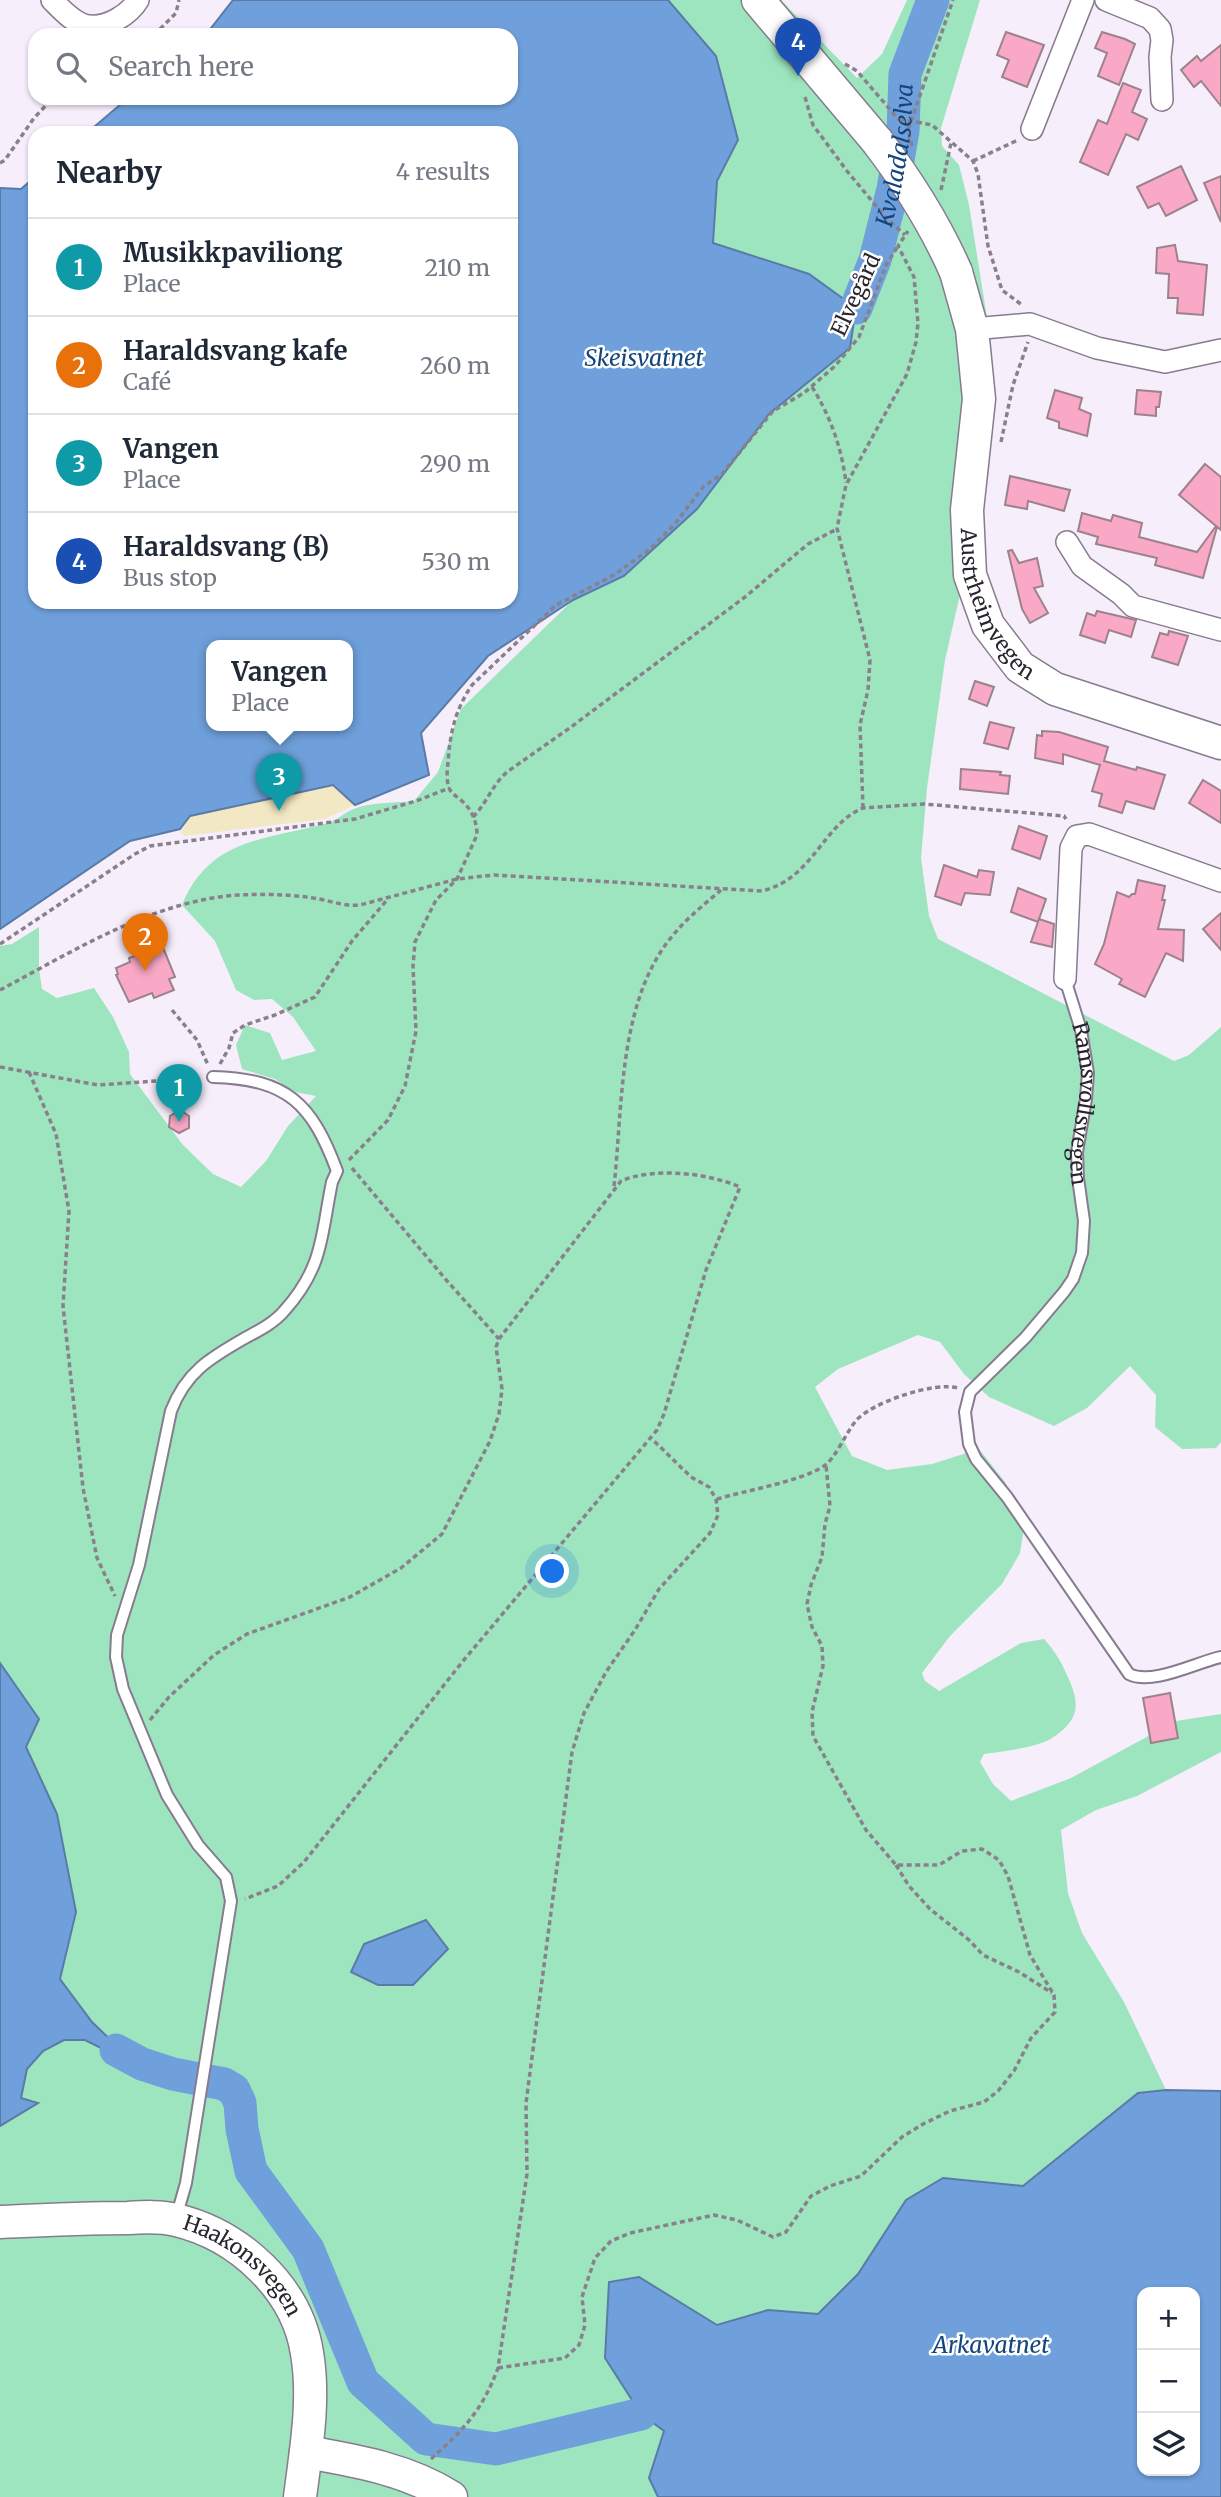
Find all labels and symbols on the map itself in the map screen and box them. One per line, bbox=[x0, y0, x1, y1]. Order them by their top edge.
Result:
pin: 4 bbox=[775, 18, 821, 76]
water label: Kvaladalselva bbox=[869, 83, 919, 230]
street label: Elvegård bbox=[825, 249, 887, 340]
water label: Skeisvatnet bbox=[584, 343, 704, 372]
street label: Austrheimvegen bbox=[955, 527, 1040, 686]
pin: 3 bbox=[256, 753, 302, 811]
pin: 2 bbox=[122, 913, 168, 971]
street label: Ramsvollsvegen bbox=[1064, 1019, 1102, 1187]
pin: 1 bbox=[156, 1064, 202, 1122]
your location bbox=[535, 1554, 569, 1588]
street label: Haakonsvegen bbox=[180, 2209, 308, 2321]
water label: Arkavatnet bbox=[931, 2330, 1049, 2359]

